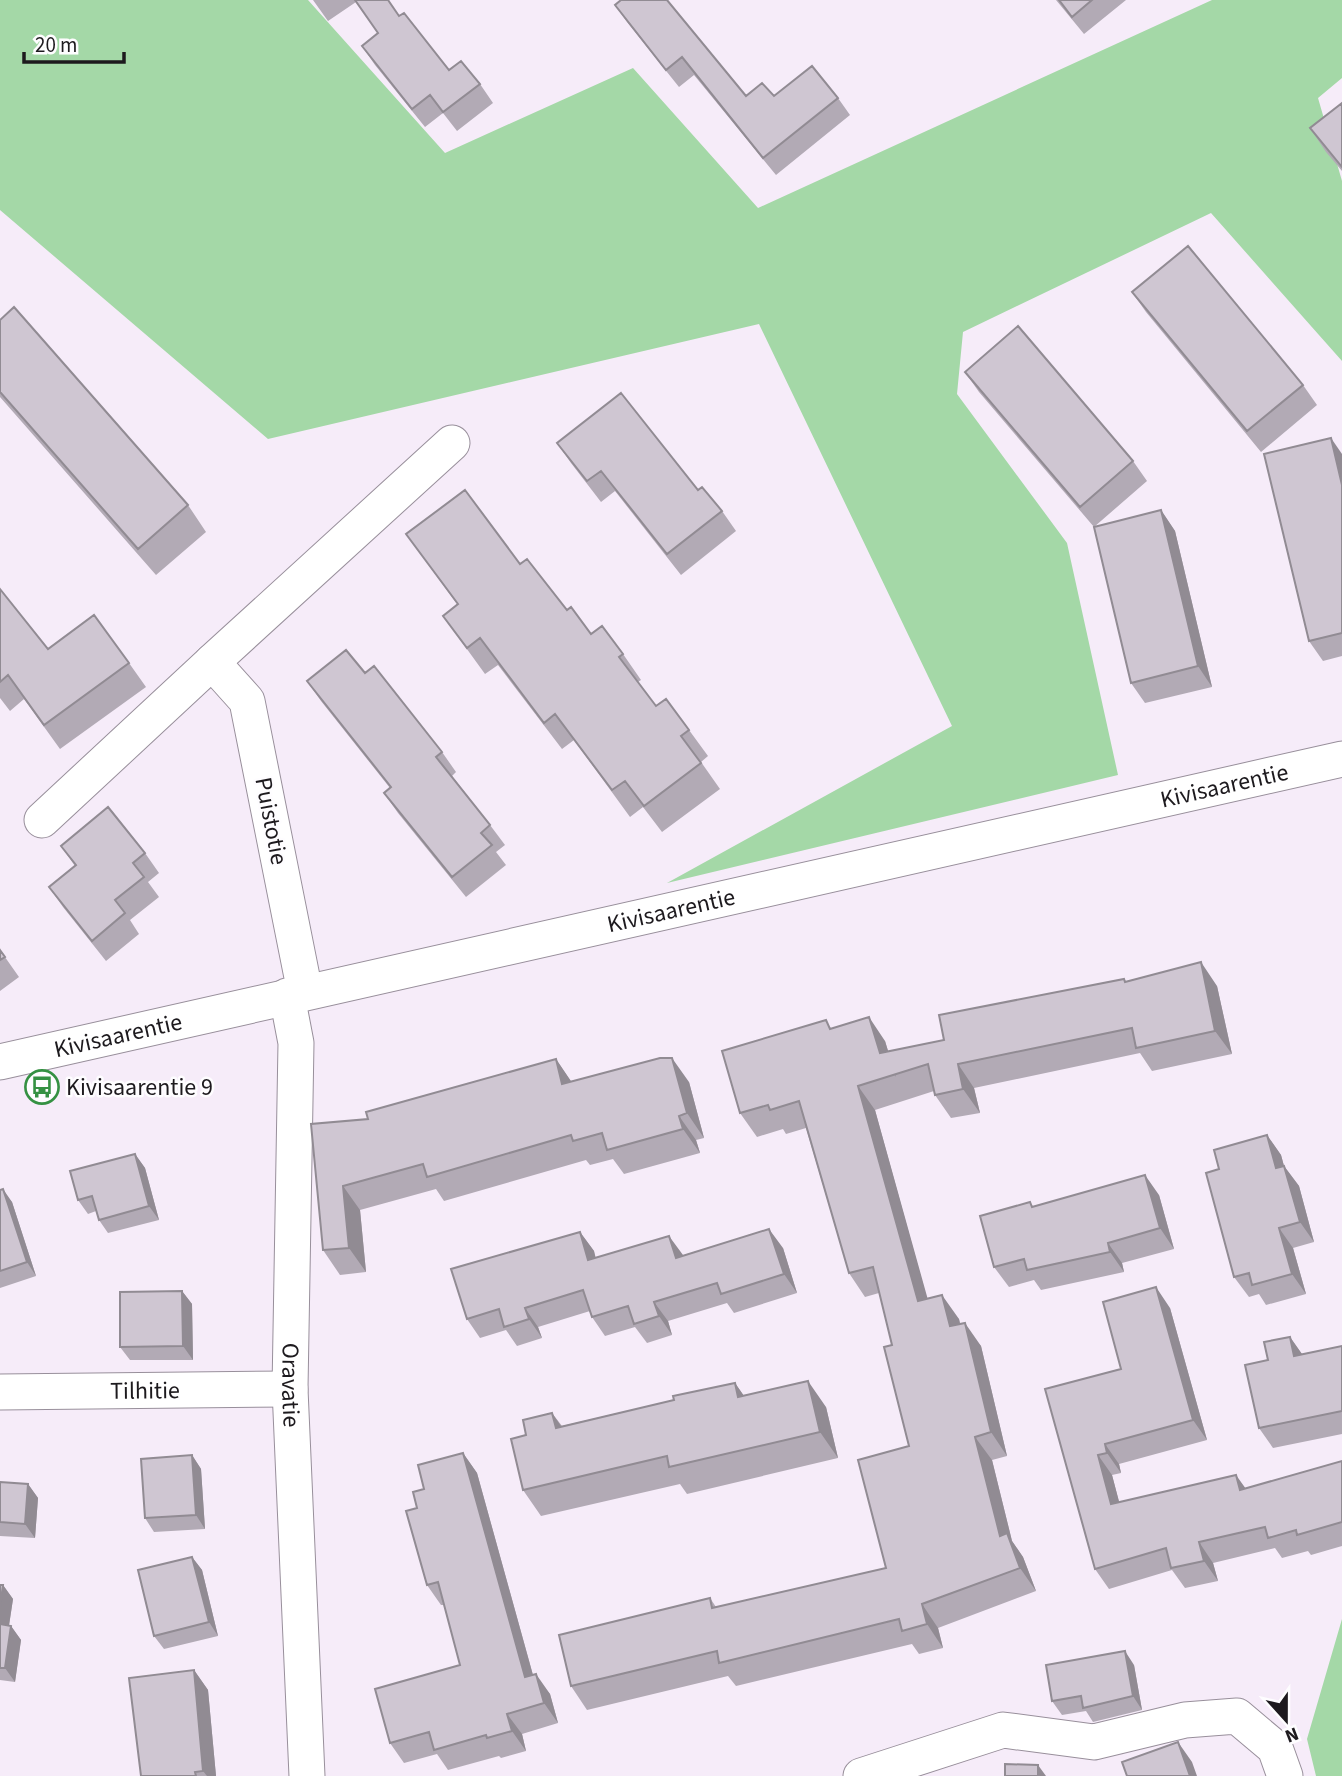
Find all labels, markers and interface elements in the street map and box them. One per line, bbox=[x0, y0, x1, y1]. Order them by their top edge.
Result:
scale bar bbox=[24, 21, 124, 65]
text: 20 m bbox=[35, 30, 77, 60]
street label: Kivisaarentie bbox=[1157, 754, 1292, 817]
street label: Puistotie bbox=[245, 774, 297, 868]
street label: Kivisaarentie bbox=[604, 879, 739, 942]
street label: Kivisaarentie bbox=[51, 1004, 185, 1067]
bus stop icon: Kivisaarentie 9 bbox=[23, 1068, 61, 1106]
place label: Kivisaarentie 9 bbox=[66, 1070, 213, 1105]
street label: Oravatie bbox=[272, 1343, 309, 1428]
street label: Tilhitie bbox=[110, 1373, 180, 1408]
north arrow bbox=[1251, 1685, 1321, 1755]
text: N bbox=[1281, 1720, 1302, 1749]

